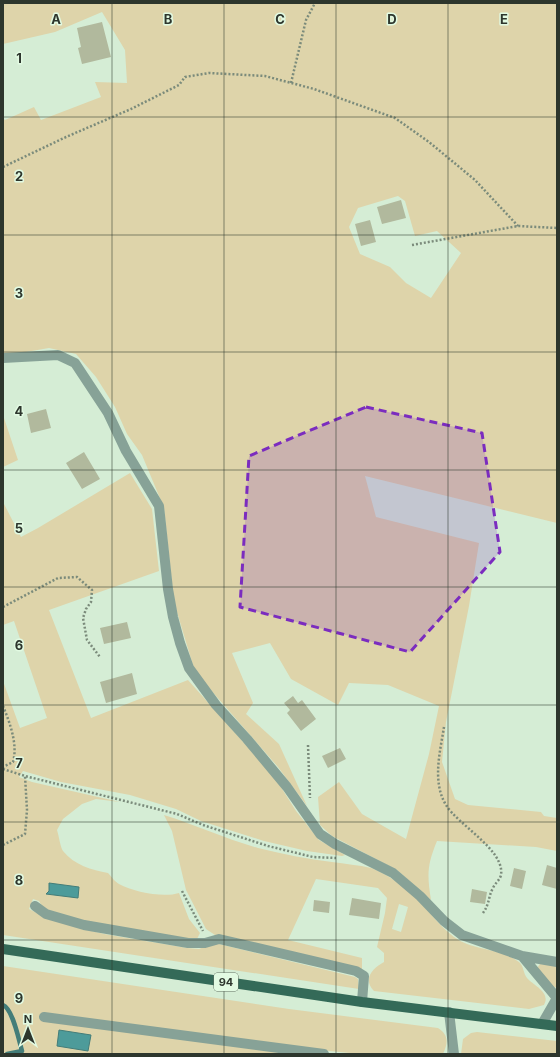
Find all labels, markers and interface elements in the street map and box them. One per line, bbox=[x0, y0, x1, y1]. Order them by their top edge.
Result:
text: A bbox=[51, 11, 61, 27]
text: B bbox=[164, 11, 173, 27]
text: C bbox=[275, 11, 285, 27]
text: D bbox=[387, 11, 397, 27]
text: E bbox=[500, 11, 508, 27]
text: 1 bbox=[16, 50, 22, 66]
text: 2 bbox=[15, 168, 23, 184]
text: 3 bbox=[15, 285, 23, 301]
text: 4 bbox=[15, 403, 24, 419]
text: 5 bbox=[15, 520, 23, 536]
text: 6 bbox=[15, 637, 23, 653]
text: 7 bbox=[15, 755, 23, 771]
text: 8 bbox=[15, 872, 23, 888]
road number: 94 bbox=[214, 973, 238, 991]
text: 9 bbox=[15, 990, 23, 1006]
north arrow bbox=[8, 1009, 48, 1049]
text: N bbox=[24, 1012, 32, 1026]

